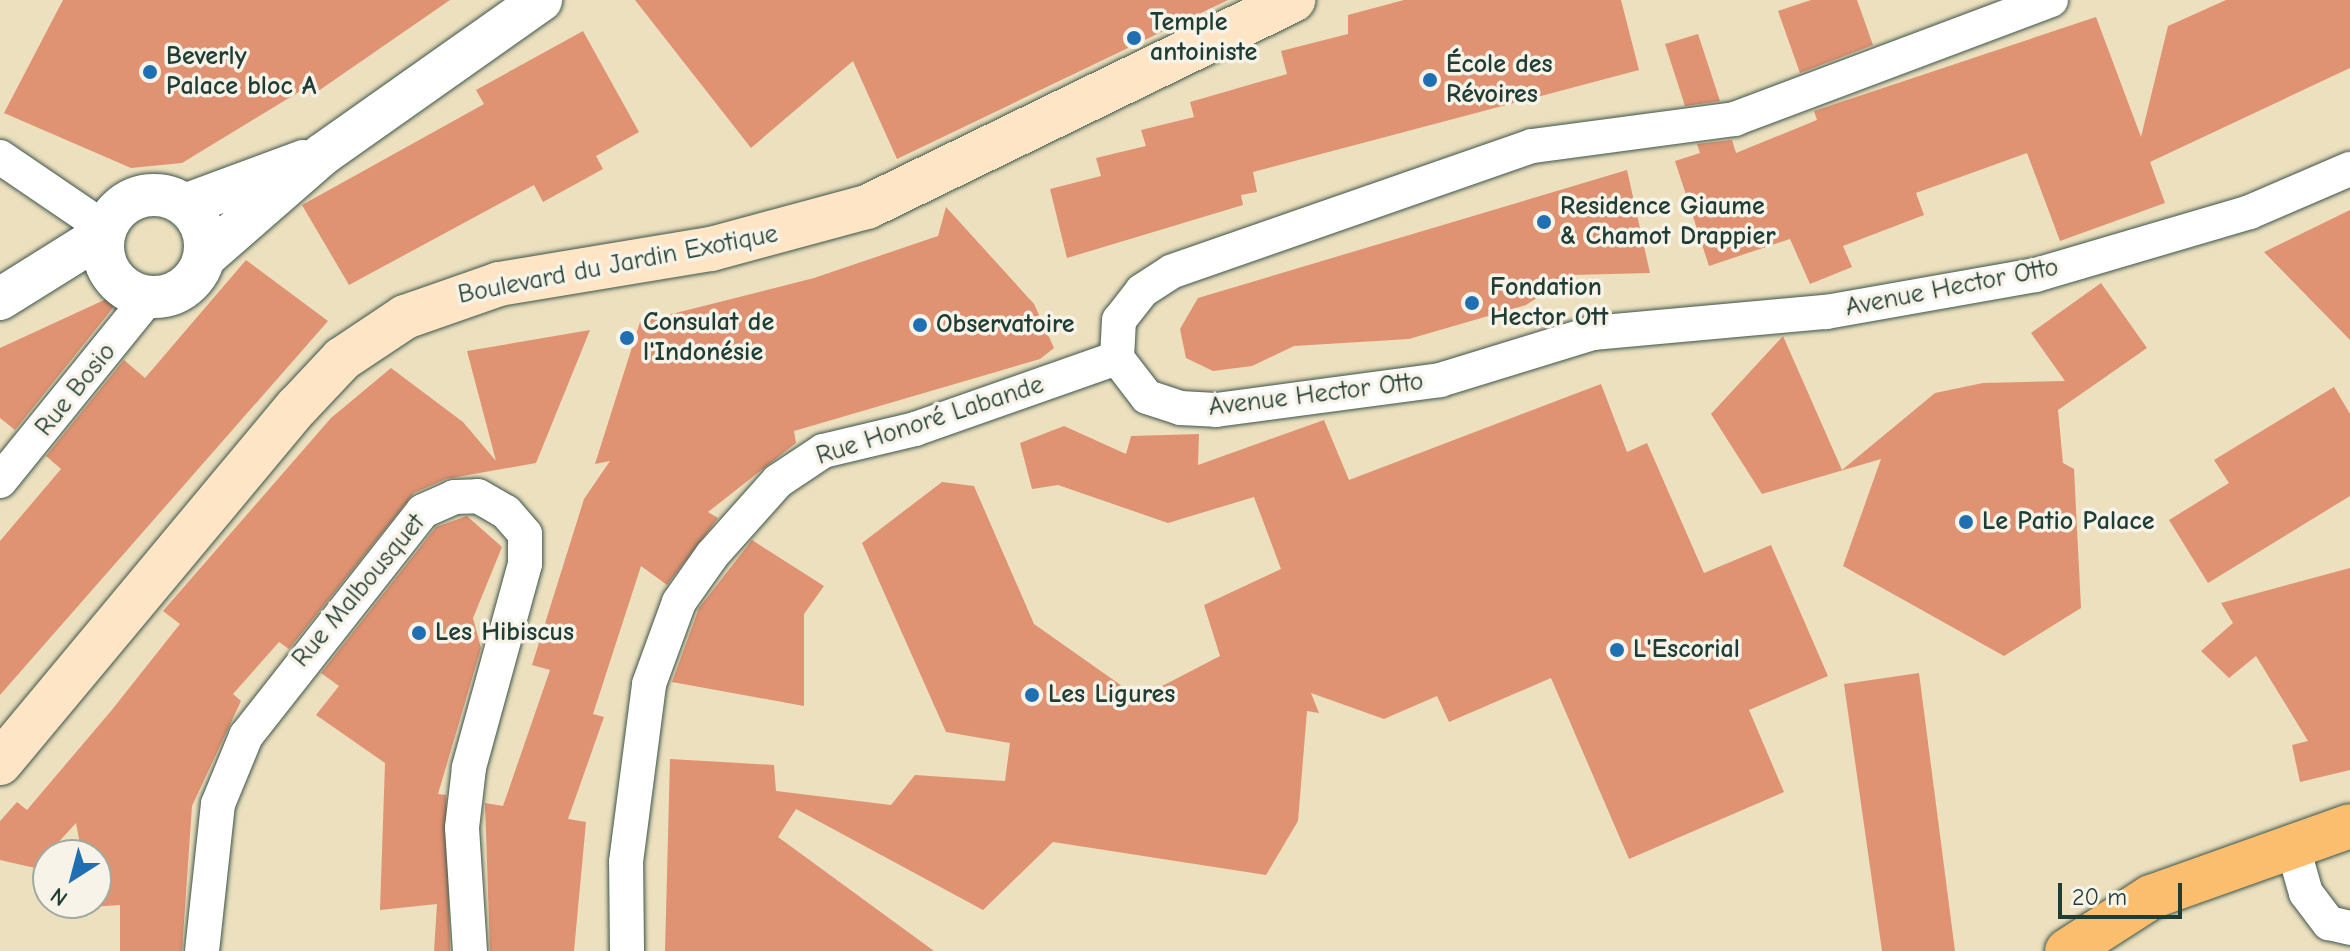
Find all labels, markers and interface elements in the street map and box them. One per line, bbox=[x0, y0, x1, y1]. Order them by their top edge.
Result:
place label: Temple antoiniste bbox=[1150, 7, 1257, 68]
marker: Temple antoiniste bbox=[1125, 29, 1143, 47]
place label: Beverly Palace bloc A bbox=[166, 41, 316, 102]
place label: École des Révoires bbox=[1446, 49, 1553, 110]
marker: Beverly Palace bloc A bbox=[141, 63, 159, 81]
marker: École des Révoires bbox=[1421, 71, 1439, 89]
place label: Residence Giaume & Chamot Drappier bbox=[1560, 191, 1776, 252]
marker: Residence Giaume & Chamot Drappier bbox=[1535, 213, 1553, 231]
street label: Boulevard du Jardin Exotique bbox=[456, 219, 780, 311]
street label: Avenue Hector Otto bbox=[1843, 252, 2061, 324]
place label: Fondation Hector Ott bbox=[1490, 272, 1608, 334]
marker: Fondation Hector Ott bbox=[1461, 292, 1483, 314]
place label: Consulat de l'Indonésie bbox=[643, 307, 774, 368]
place label: Observatoire bbox=[936, 309, 1074, 341]
marker: Observatoire bbox=[911, 316, 929, 334]
marker: Consulat de l'Indonésie bbox=[618, 329, 636, 347]
street label: Rue Bosio bbox=[29, 337, 123, 443]
street label: Avenue Hector Otto bbox=[1207, 366, 1425, 424]
street label: Rue Honoré Labande bbox=[813, 370, 1047, 472]
place label: Le Patio Palace bbox=[1982, 506, 2154, 538]
street label: Rue Malbousquet bbox=[286, 508, 432, 674]
marker: Le Patio Palace bbox=[1957, 513, 1975, 531]
place label: Les Hibiscus bbox=[435, 617, 574, 649]
marker: Les Hibiscus bbox=[410, 624, 428, 642]
place label: L'Escorial bbox=[1633, 634, 1740, 666]
marker: L'Escorial bbox=[1608, 641, 1626, 659]
place label: Les Ligures bbox=[1048, 679, 1175, 711]
marker: Les Ligures bbox=[1023, 686, 1041, 704]
north arrow bbox=[32, 839, 112, 919]
scale bar bbox=[2062, 867, 2186, 917]
text: N bbox=[46, 882, 73, 912]
text: 20 m bbox=[2072, 883, 2127, 911]

